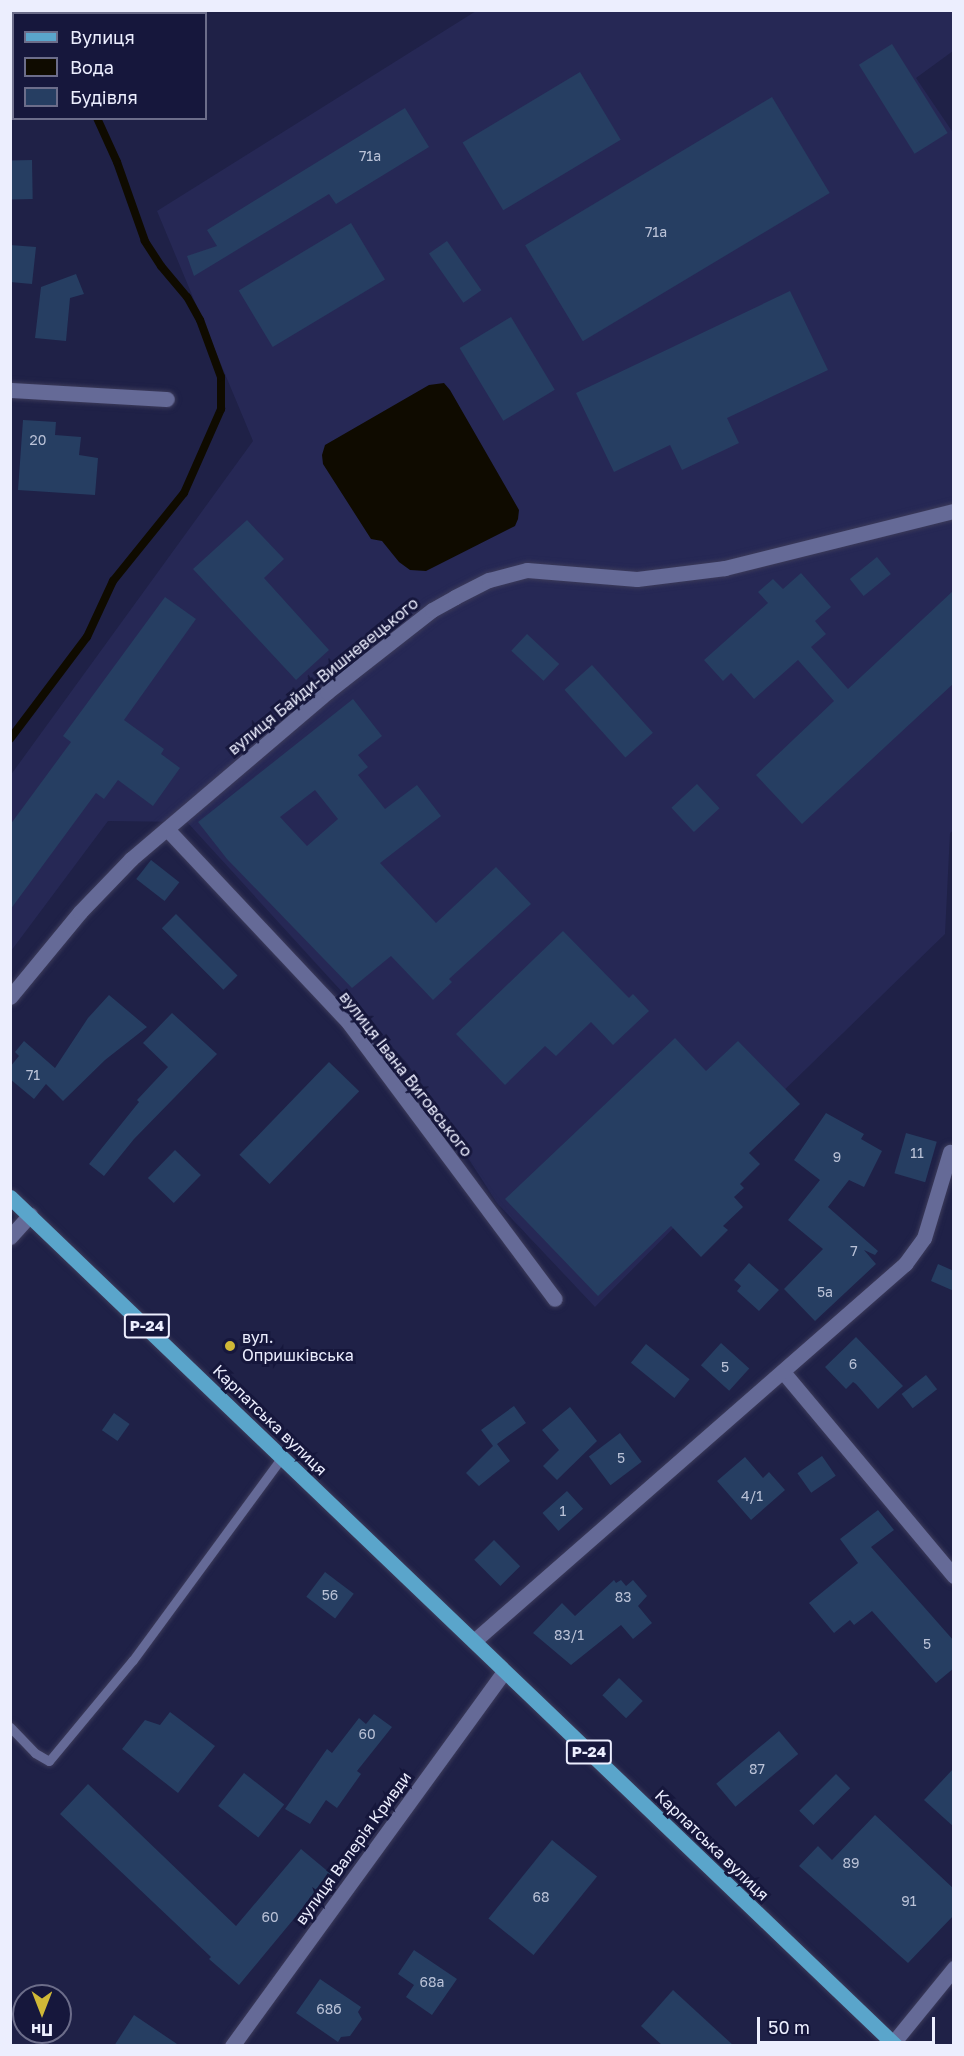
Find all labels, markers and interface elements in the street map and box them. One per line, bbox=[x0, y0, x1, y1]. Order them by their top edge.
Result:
legend bbox=[12, 12, 207, 120]
text: Вулиця bbox=[70, 26, 135, 48]
text: Вода bbox=[70, 56, 114, 78]
text: Будівля bbox=[70, 86, 138, 108]
house number: 71а bbox=[359, 148, 381, 164]
house number: 71а bbox=[645, 224, 667, 240]
house number: 20 bbox=[30, 432, 46, 448]
street label: вулиця Байди-Вишневецького bbox=[224, 593, 422, 759]
street label: вулиця Івана Виговського bbox=[336, 988, 476, 1160]
house number: 71 bbox=[26, 1067, 40, 1083]
house number: 11 bbox=[910, 1145, 924, 1161]
house number: 9 bbox=[833, 1149, 841, 1165]
house number: 7 bbox=[850, 1243, 858, 1259]
house number: 5а bbox=[817, 1284, 833, 1300]
road number: Р-24 bbox=[123, 1314, 171, 1338]
place label: вул. Опришківська bbox=[242, 1327, 354, 1365]
marker: вул. Опришківська bbox=[223, 1339, 237, 1353]
house number: 6 bbox=[849, 1356, 857, 1372]
house number: 5 bbox=[721, 1359, 729, 1375]
street label: Карпатська вулиця bbox=[209, 1361, 331, 1479]
house number: 5 bbox=[617, 1450, 625, 1466]
house number: 4/1 bbox=[741, 1488, 763, 1504]
house number: 1 bbox=[560, 1503, 566, 1519]
house number: 56 bbox=[322, 1587, 338, 1603]
house number: 83 bbox=[615, 1589, 631, 1605]
house number: 83/1 bbox=[554, 1627, 584, 1643]
house number: 5 bbox=[923, 1636, 931, 1652]
house number: 60 bbox=[358, 1726, 376, 1742]
road number: Р-24 bbox=[565, 1740, 613, 1764]
house number: 87 bbox=[749, 1761, 765, 1777]
street label: вулиця Валерія Кривди bbox=[291, 1768, 415, 1928]
street label: Карпатська вулиця bbox=[651, 1786, 773, 1904]
house number: 89 bbox=[842, 1855, 860, 1871]
house number: 68 bbox=[532, 1889, 550, 1905]
house number: 91 bbox=[901, 1893, 917, 1909]
house number: 60 bbox=[261, 1909, 279, 1925]
house number: 68а bbox=[420, 1974, 444, 1990]
north arrow bbox=[12, 1984, 72, 2044]
house number: 68б bbox=[316, 2001, 342, 2017]
scale bar bbox=[760, 2005, 938, 2043]
text: 50 m bbox=[768, 2016, 810, 2038]
text: Пн bbox=[31, 2020, 53, 2040]

